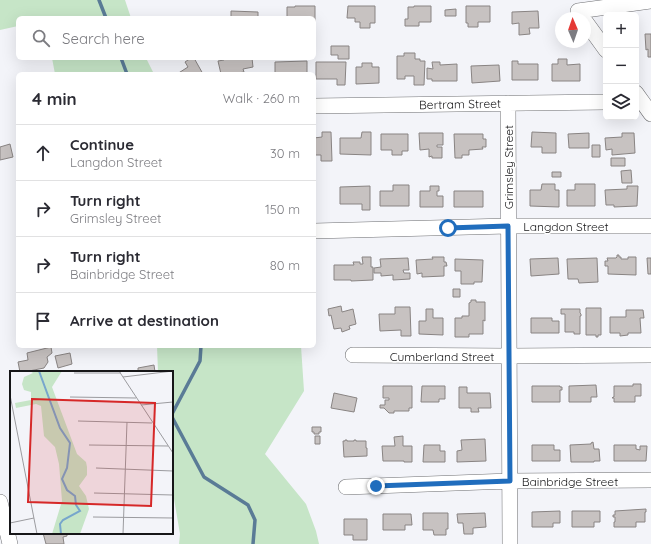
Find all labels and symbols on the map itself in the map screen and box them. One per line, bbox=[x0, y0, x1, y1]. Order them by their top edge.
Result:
north arrow bbox=[555, 12, 591, 48]
street label: Bertram Street bbox=[419, 96, 501, 112]
street label: Grimsley Street bbox=[501, 125, 516, 209]
route start bbox=[439, 219, 457, 237]
street label: Langdon Street bbox=[523, 219, 609, 234]
street label: Cumberland Street bbox=[390, 349, 494, 364]
inset map bbox=[10, 371, 173, 534]
street label: Bainbridge Street bbox=[522, 474, 618, 489]
route end bbox=[367, 477, 385, 495]

